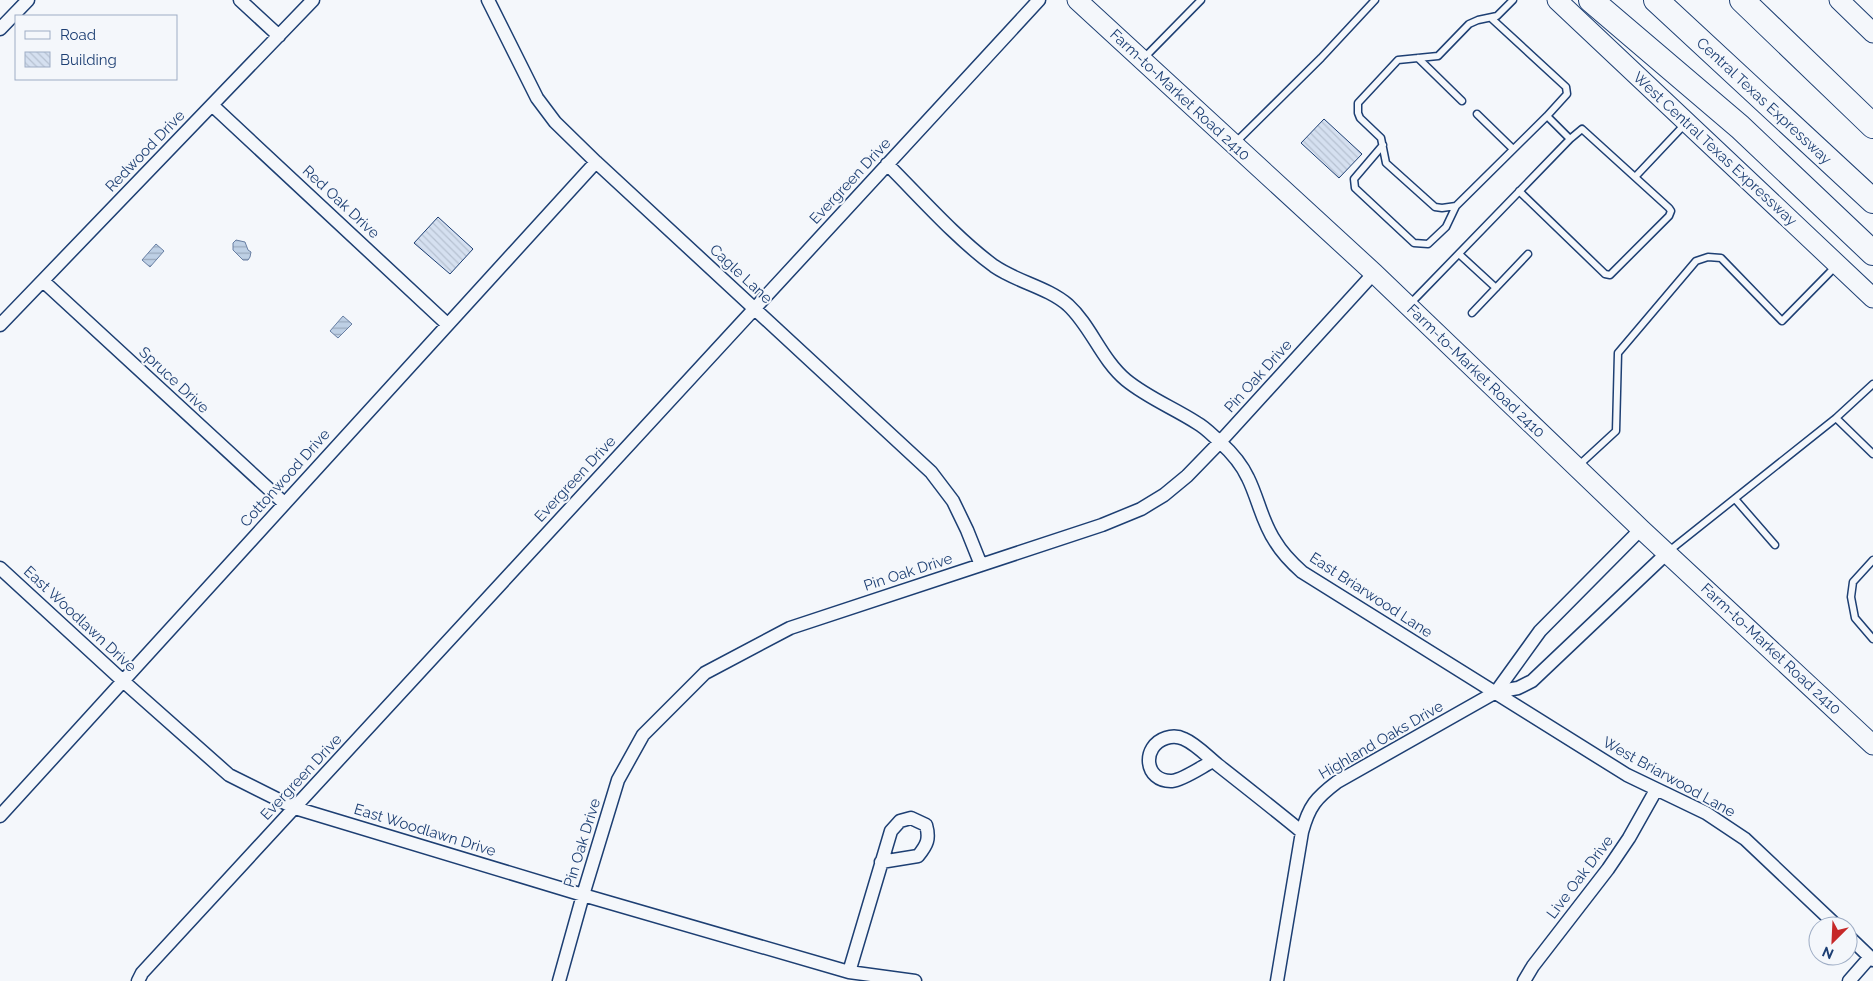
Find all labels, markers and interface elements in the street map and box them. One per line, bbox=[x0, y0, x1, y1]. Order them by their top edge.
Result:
legend bbox=[15, 15, 178, 80]
street label: Farm-to-Market Road 2410 bbox=[1106, 25, 1254, 165]
text: Road bbox=[60, 26, 96, 44]
street label: Central Texas Expressway bbox=[1693, 34, 1835, 168]
text: Building bbox=[60, 51, 117, 69]
street label: West Central Texas Expressway bbox=[1629, 68, 1801, 230]
street label: Redwood Drive bbox=[102, 106, 189, 196]
street label: Evergreen Drive bbox=[806, 134, 894, 228]
street label: Red Oak Drive bbox=[299, 162, 383, 242]
street label: Cagle Lane bbox=[706, 241, 776, 308]
street label: Farm-to-Market Road 2410 bbox=[1403, 300, 1549, 442]
street label: Pin Oak Drive bbox=[1220, 336, 1296, 416]
street label: Spruce Drive bbox=[135, 343, 213, 417]
street label: Cottonwood Drive bbox=[236, 425, 334, 531]
street label: Evergreen Drive bbox=[531, 432, 619, 526]
street label: Pin Oak Drive bbox=[861, 549, 955, 595]
street label: East Briarwood Lane bbox=[1306, 549, 1436, 642]
street label: East Woodlawn Drive bbox=[20, 562, 140, 676]
street label: Farm-to-Market Road 2410 bbox=[1697, 579, 1845, 719]
street label: Highland Oaks Drive bbox=[1316, 697, 1447, 783]
street label: Evergreen Drive bbox=[257, 730, 345, 824]
street label: West Briarwood Lane bbox=[1599, 733, 1739, 821]
street label: Pin Oak Drive bbox=[560, 796, 604, 890]
street label: East Woodlawn Drive bbox=[352, 800, 498, 860]
street label: Live Oak Drive bbox=[1543, 832, 1617, 922]
north arrow bbox=[1808, 916, 1858, 966]
text: N bbox=[1820, 943, 1836, 962]

